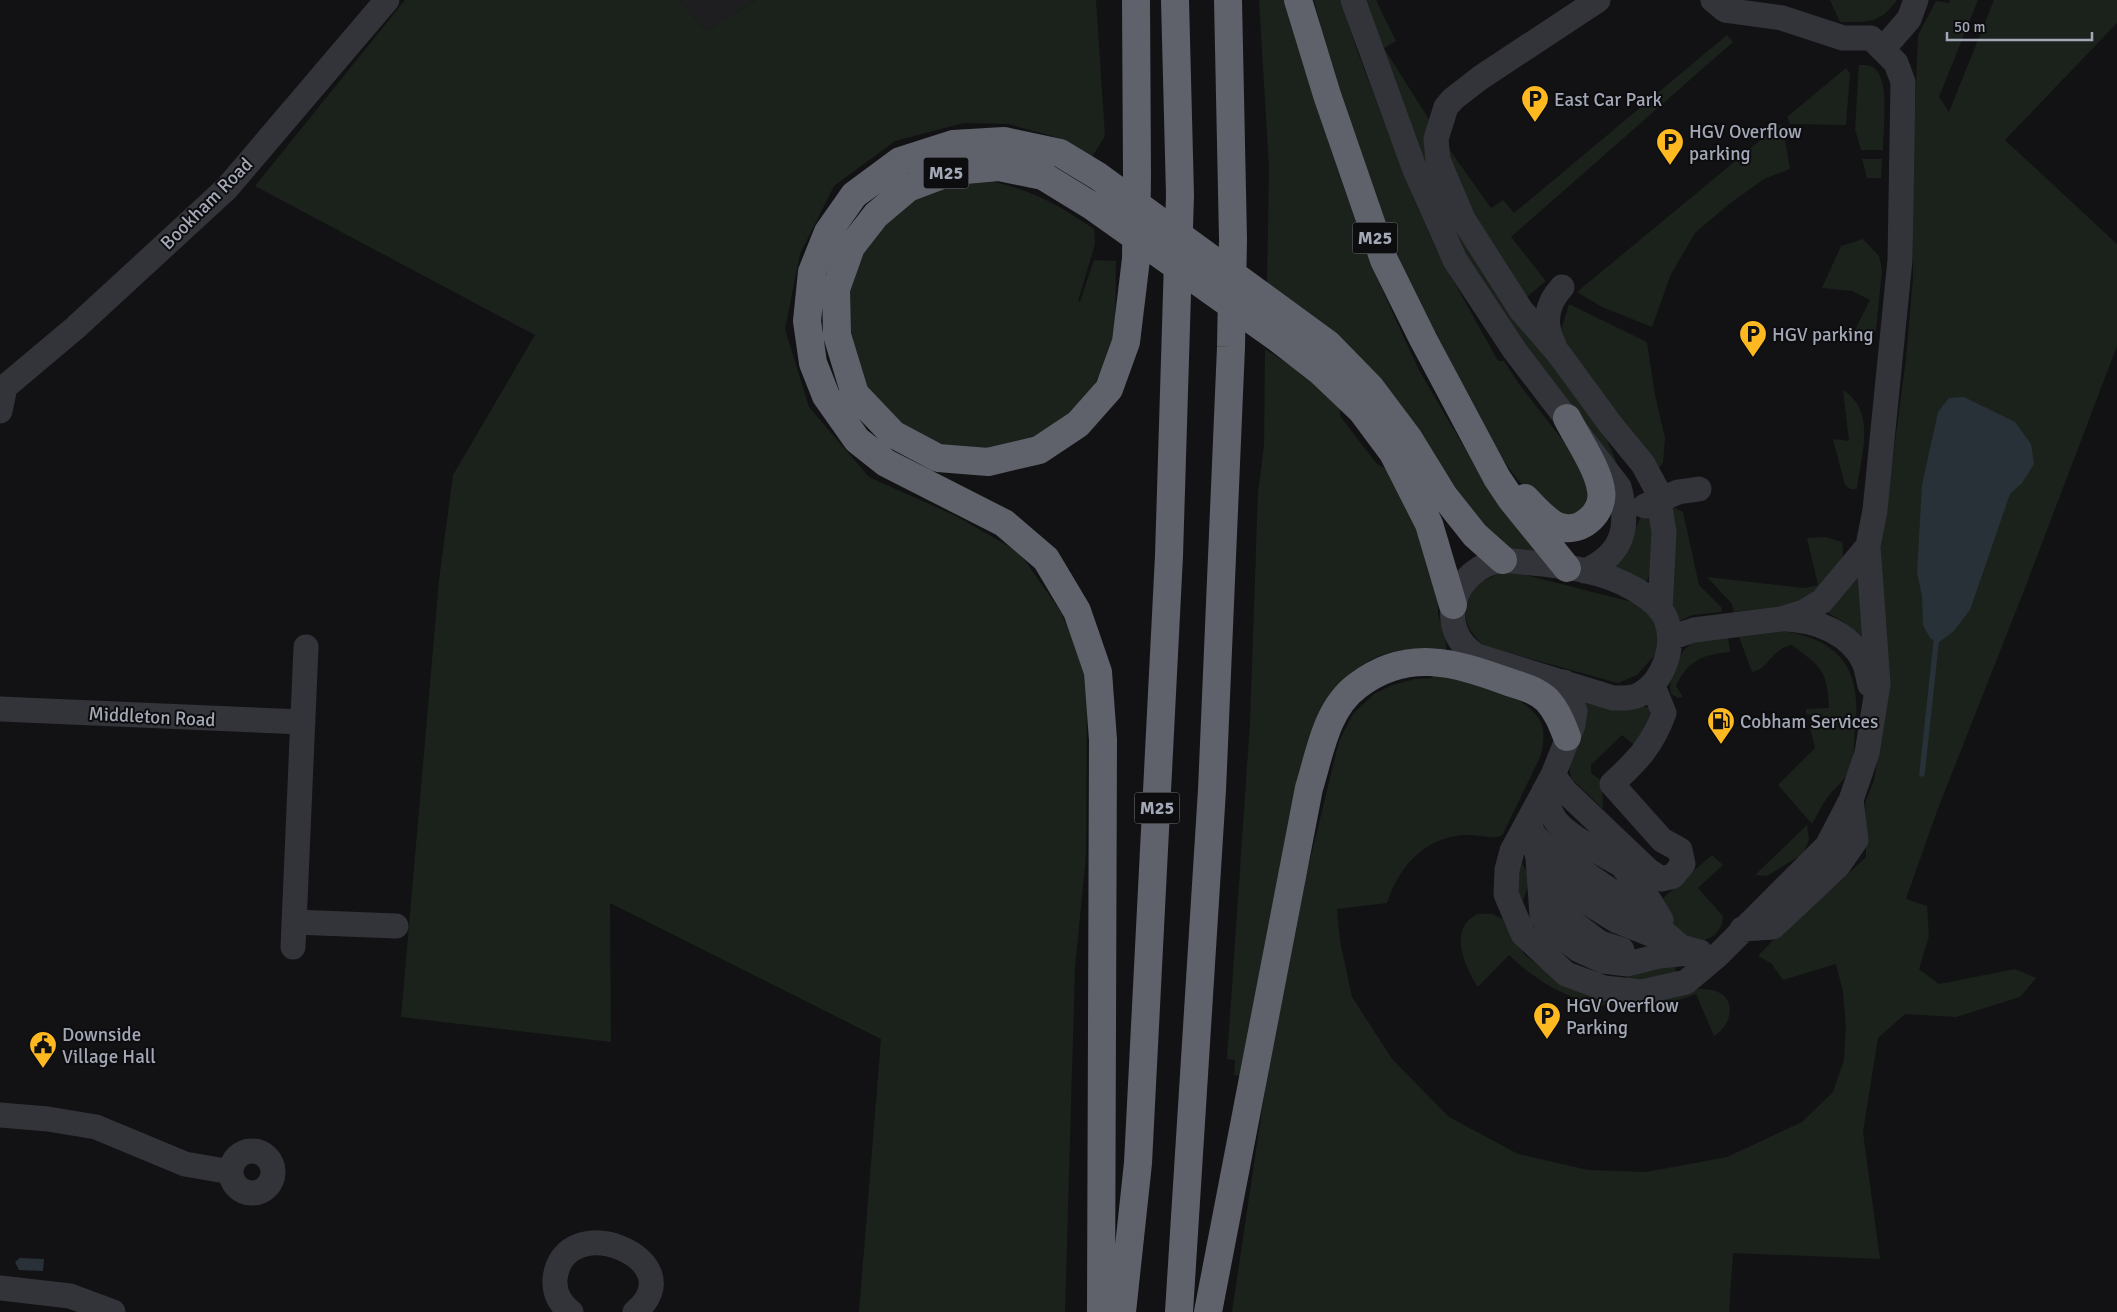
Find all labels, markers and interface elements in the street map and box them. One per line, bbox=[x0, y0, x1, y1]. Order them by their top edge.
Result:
scale bar bbox=[1947, 10, 2092, 42]
text: 50 m bbox=[1954, 18, 1985, 36]
parking icon: East Car Park bbox=[1520, 84, 1550, 123]
place label: East Car Park bbox=[1554, 88, 1663, 112]
place label: HGV Overflow parking bbox=[1689, 120, 1802, 166]
parking icon: HGV Overflow parking bbox=[1655, 127, 1685, 166]
street label: Bookham Road bbox=[156, 153, 258, 255]
road number: M25 bbox=[924, 158, 968, 188]
road number: M25 bbox=[1352, 222, 1398, 254]
parking icon: HGV parking bbox=[1738, 319, 1768, 358]
place label: HGV parking bbox=[1772, 323, 1874, 347]
street label: Middleton Road bbox=[88, 702, 216, 732]
fuel station icon: Cobham Services bbox=[1706, 706, 1736, 745]
place label: Cobham Services bbox=[1740, 710, 1878, 734]
road number: M25 bbox=[1134, 792, 1180, 824]
place label: HGV Overflow Parking bbox=[1566, 994, 1679, 1040]
parking icon: HGV Overflow Parking bbox=[1532, 1001, 1562, 1040]
place label: Downside Village Hall bbox=[62, 1023, 156, 1069]
public building icon: Downside Village Hall bbox=[28, 1030, 58, 1069]

